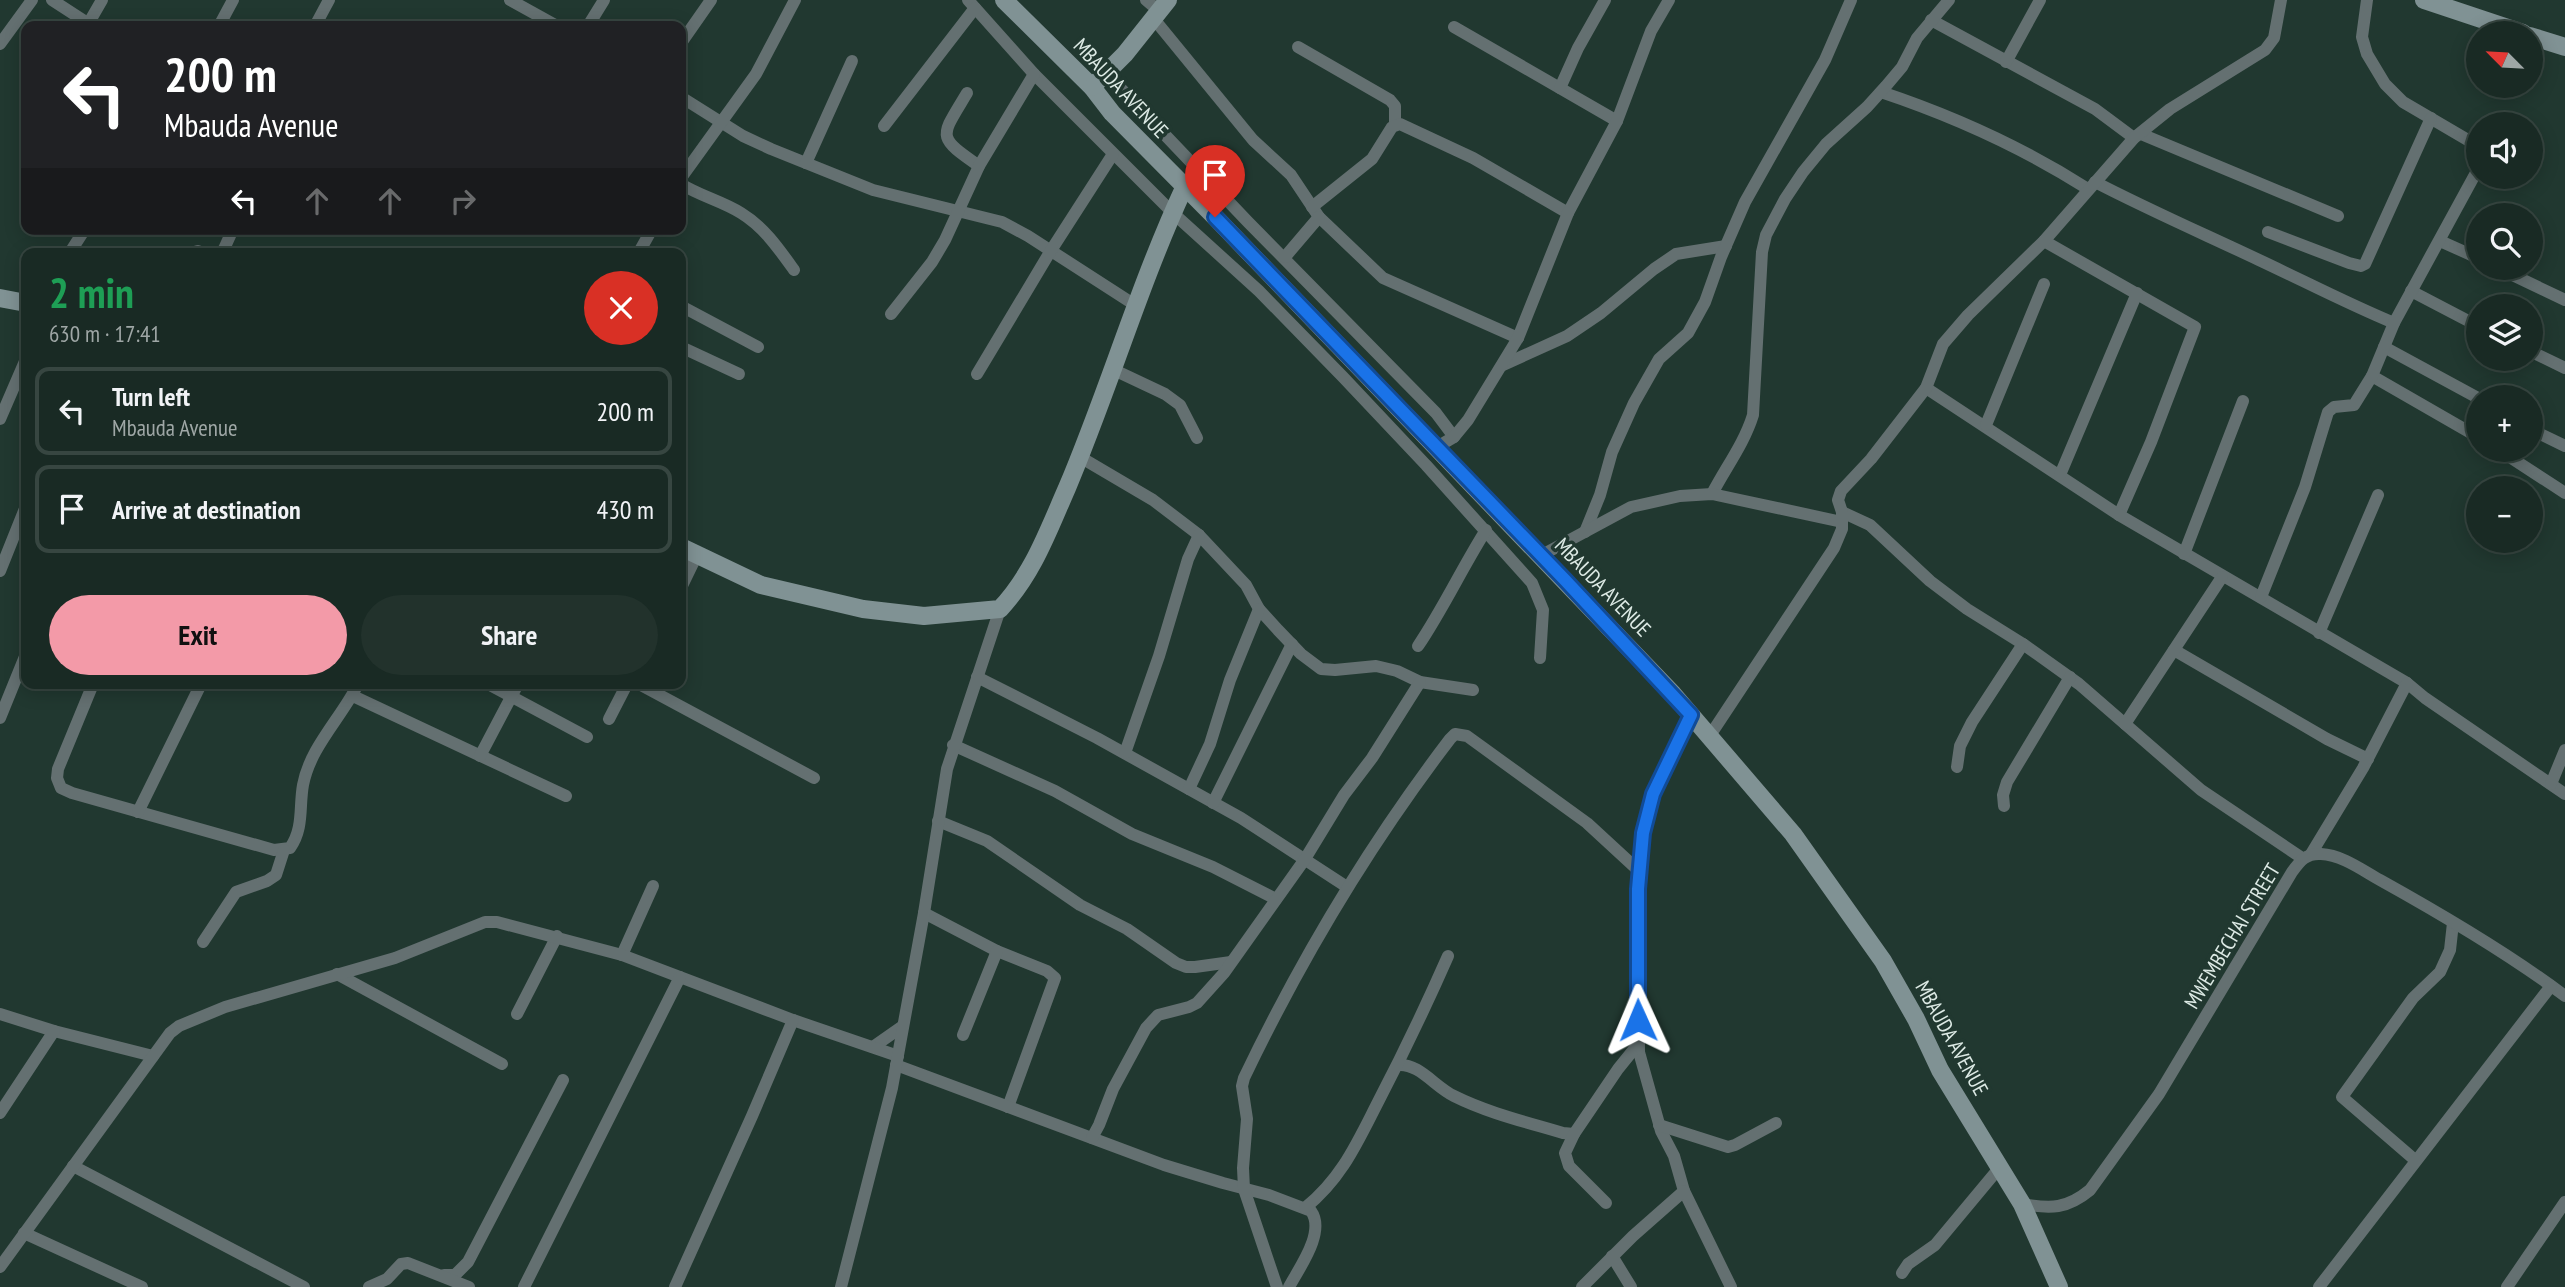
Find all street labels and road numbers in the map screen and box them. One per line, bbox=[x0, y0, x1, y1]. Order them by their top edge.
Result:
street label: MBAUDA AVENUE bbox=[1068, 32, 1174, 144]
street label: MBAUDA AVENUE bbox=[1549, 532, 1657, 642]
street label: MWEMBECHAI STREET bbox=[2178, 858, 2286, 1014]
street label: MBAUDA AVENUE bbox=[1909, 976, 1995, 1100]

